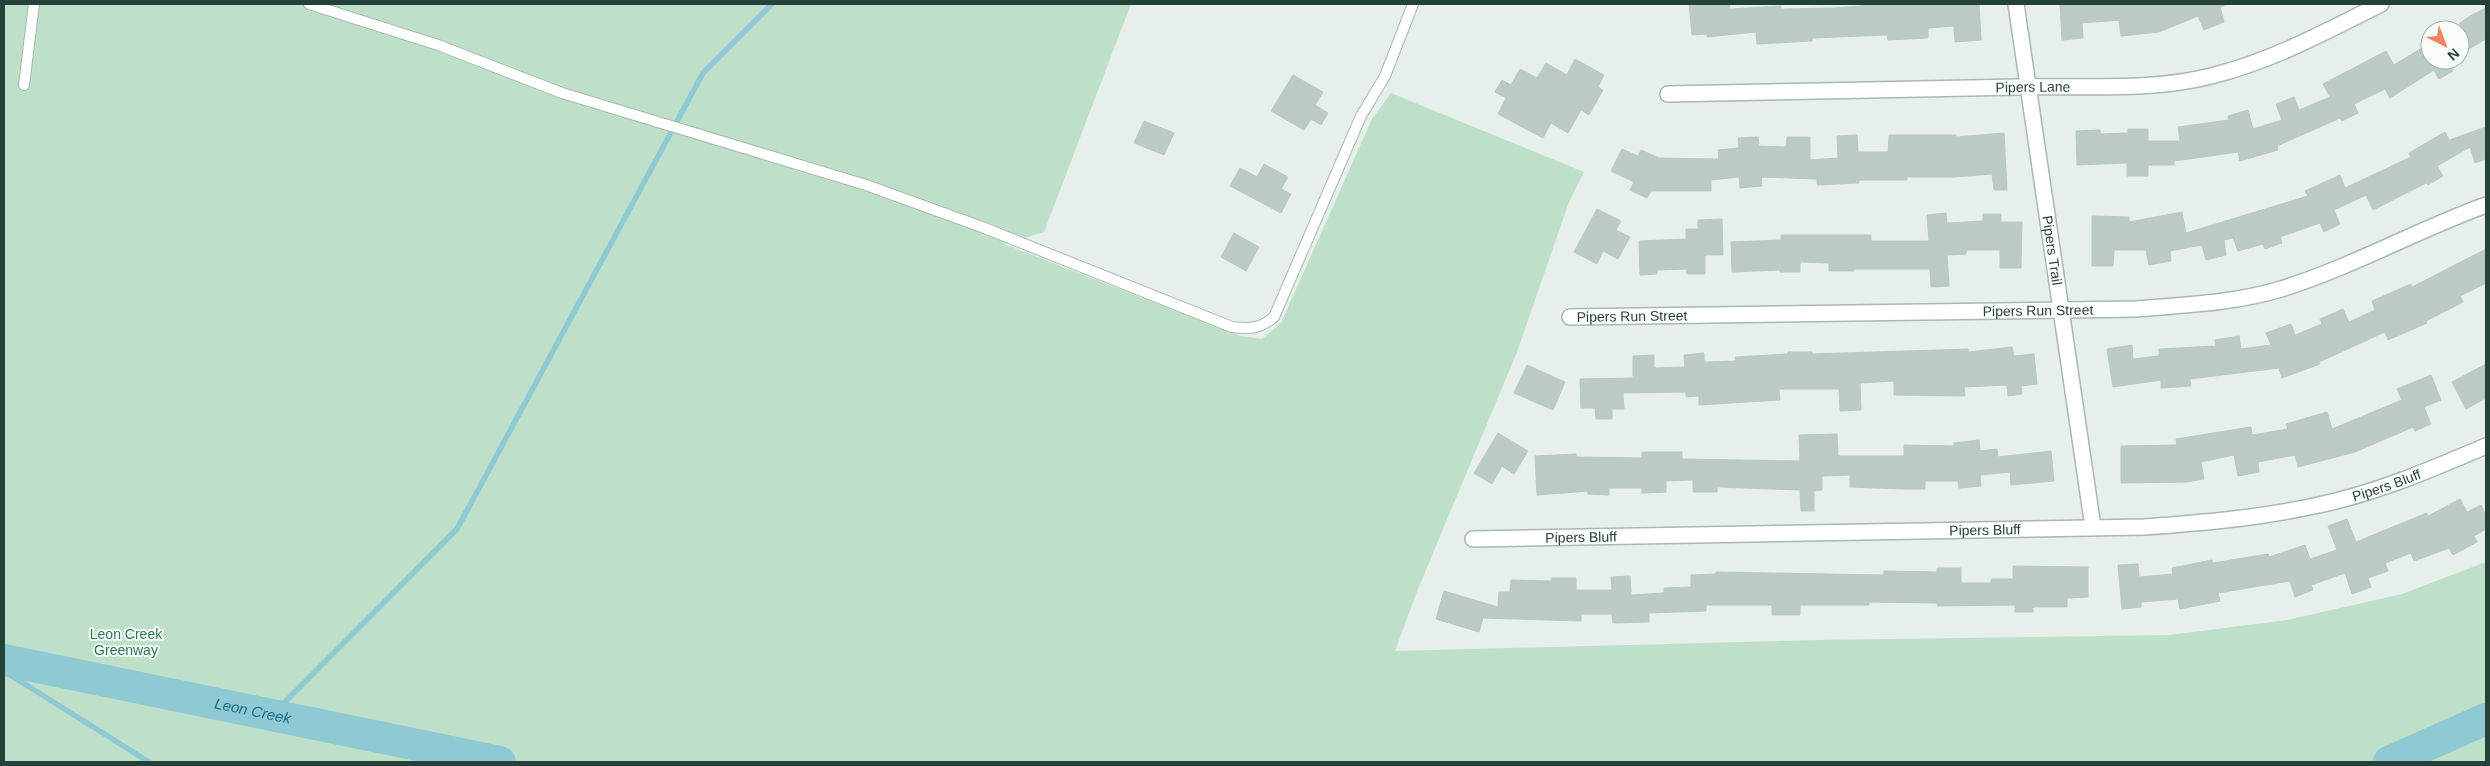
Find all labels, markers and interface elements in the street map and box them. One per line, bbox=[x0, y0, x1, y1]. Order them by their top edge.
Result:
north arrow bbox=[2420, 20, 2470, 70]
text: N bbox=[2445, 45, 2463, 64]
street label: Pipers Lane bbox=[1995, 79, 2071, 95]
street label: Pipers Trail bbox=[2039, 214, 2065, 286]
street label: Pipers Run Street bbox=[1983, 302, 2093, 319]
street label: Pipers Run Street bbox=[1577, 307, 1688, 325]
street label: Pipers Bluff bbox=[2350, 466, 2423, 504]
street label: Pipers Bluff bbox=[1949, 521, 2021, 538]
street label: Pipers Bluff bbox=[1545, 528, 1617, 546]
park label: Leon Creek Greenway bbox=[90, 626, 163, 658]
water label: Leon Creek bbox=[213, 695, 294, 727]

